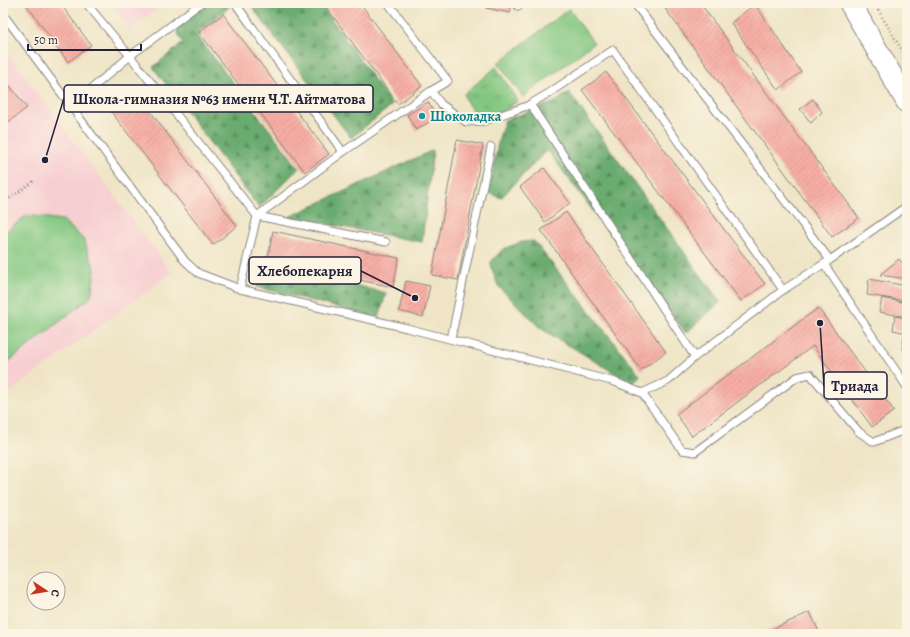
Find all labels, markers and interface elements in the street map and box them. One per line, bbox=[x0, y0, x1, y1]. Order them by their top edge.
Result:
scale bar bbox=[28, 26, 141, 52]
text: 50 m bbox=[34, 32, 58, 48]
callout: Школа-гимназия №63 имени Ч.Т. Айтматова bbox=[64, 85, 373, 112]
text: Школа-гимназия №63 имени Ч.Т. Айтматова bbox=[72, 89, 366, 109]
place label: Шоколадка bbox=[430, 107, 502, 126]
marker: Шоколадка bbox=[417, 111, 427, 121]
callout: Хлебопекарня bbox=[249, 257, 361, 284]
text: Хлебопекарня bbox=[257, 261, 353, 281]
callout: Триада bbox=[824, 372, 887, 399]
text: Триада bbox=[831, 376, 880, 396]
north arrow bbox=[26, 571, 66, 611]
text: С bbox=[47, 588, 63, 598]

